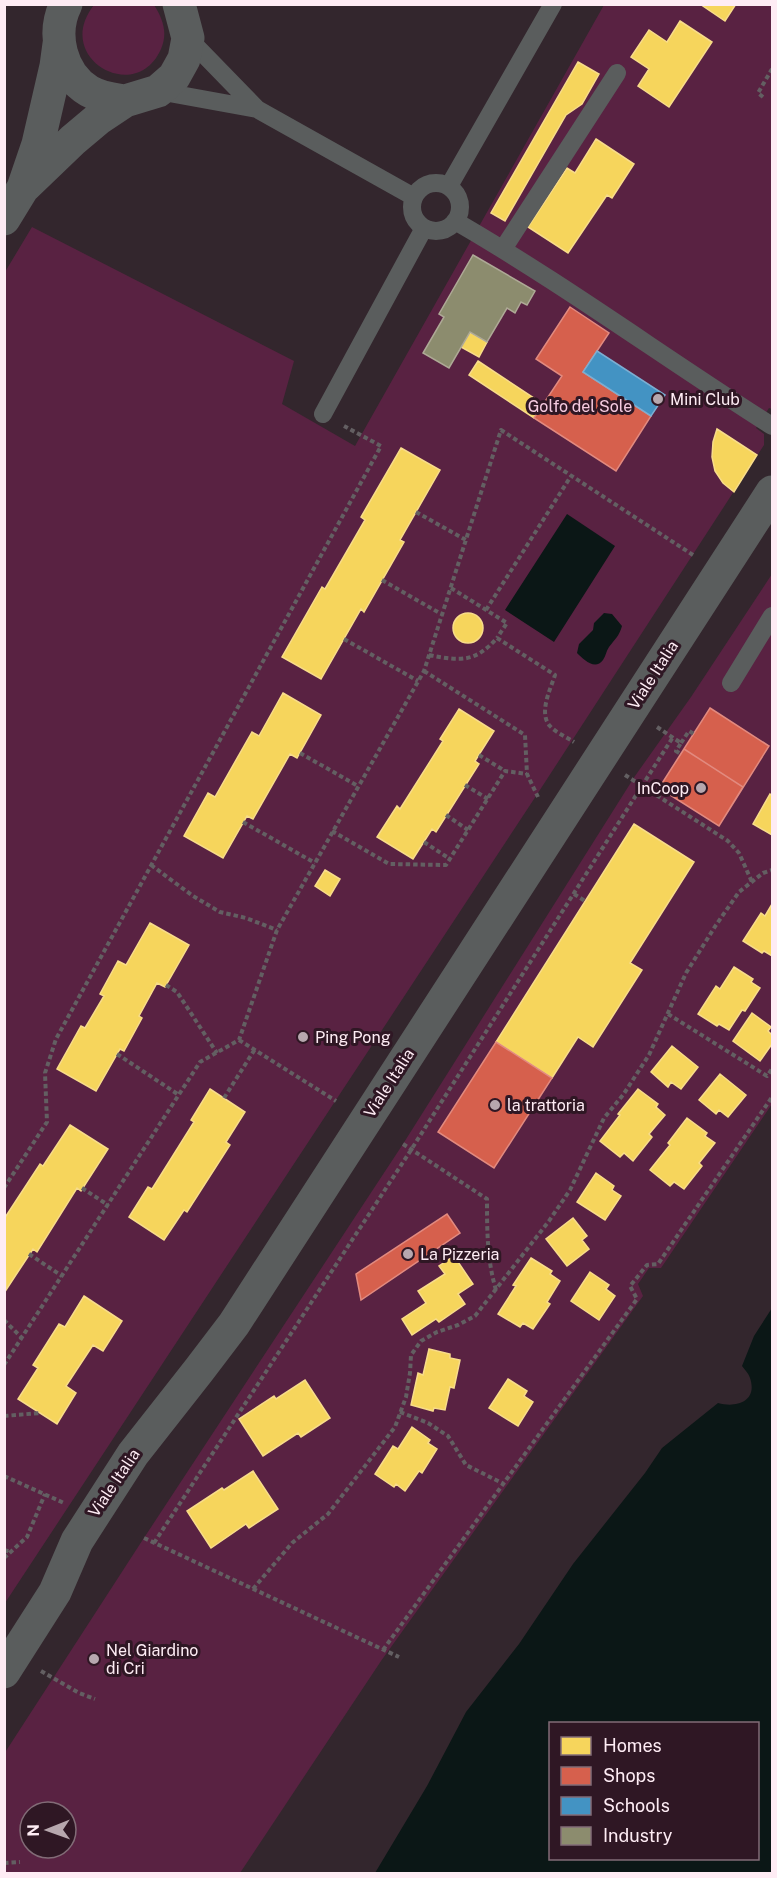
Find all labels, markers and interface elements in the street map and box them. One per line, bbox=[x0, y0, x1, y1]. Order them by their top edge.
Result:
place label: Mini Club bbox=[670, 390, 740, 409]
marker: Mini Club bbox=[651, 392, 665, 406]
park label: Golfo del Sole bbox=[528, 397, 632, 416]
street label: Viale Italia bbox=[624, 637, 682, 713]
place label: InCoop bbox=[637, 779, 689, 798]
marker: InCoop bbox=[694, 781, 708, 795]
place label: Ping Pong bbox=[315, 1028, 391, 1047]
marker: Ping Pong bbox=[296, 1030, 310, 1044]
street label: Viale Italia bbox=[360, 1045, 418, 1121]
place label: la trattoria bbox=[507, 1096, 585, 1115]
marker: la trattoria bbox=[488, 1098, 502, 1112]
place label: La Pizzeria bbox=[420, 1245, 499, 1264]
marker: La Pizzeria bbox=[401, 1247, 415, 1261]
street label: Viale Italia bbox=[84, 1445, 144, 1521]
place label: Nel Giardino di Cri bbox=[106, 1641, 198, 1678]
marker: Nel Giardino di Cri bbox=[87, 1652, 101, 1666]
legend bbox=[549, 1722, 759, 1860]
text: Homes bbox=[603, 1735, 662, 1756]
text: Shops bbox=[603, 1765, 655, 1786]
text: Schools bbox=[603, 1795, 670, 1816]
north arrow bbox=[18, 1800, 78, 1860]
text: N bbox=[24, 1824, 43, 1837]
text: Industry bbox=[603, 1825, 673, 1846]

